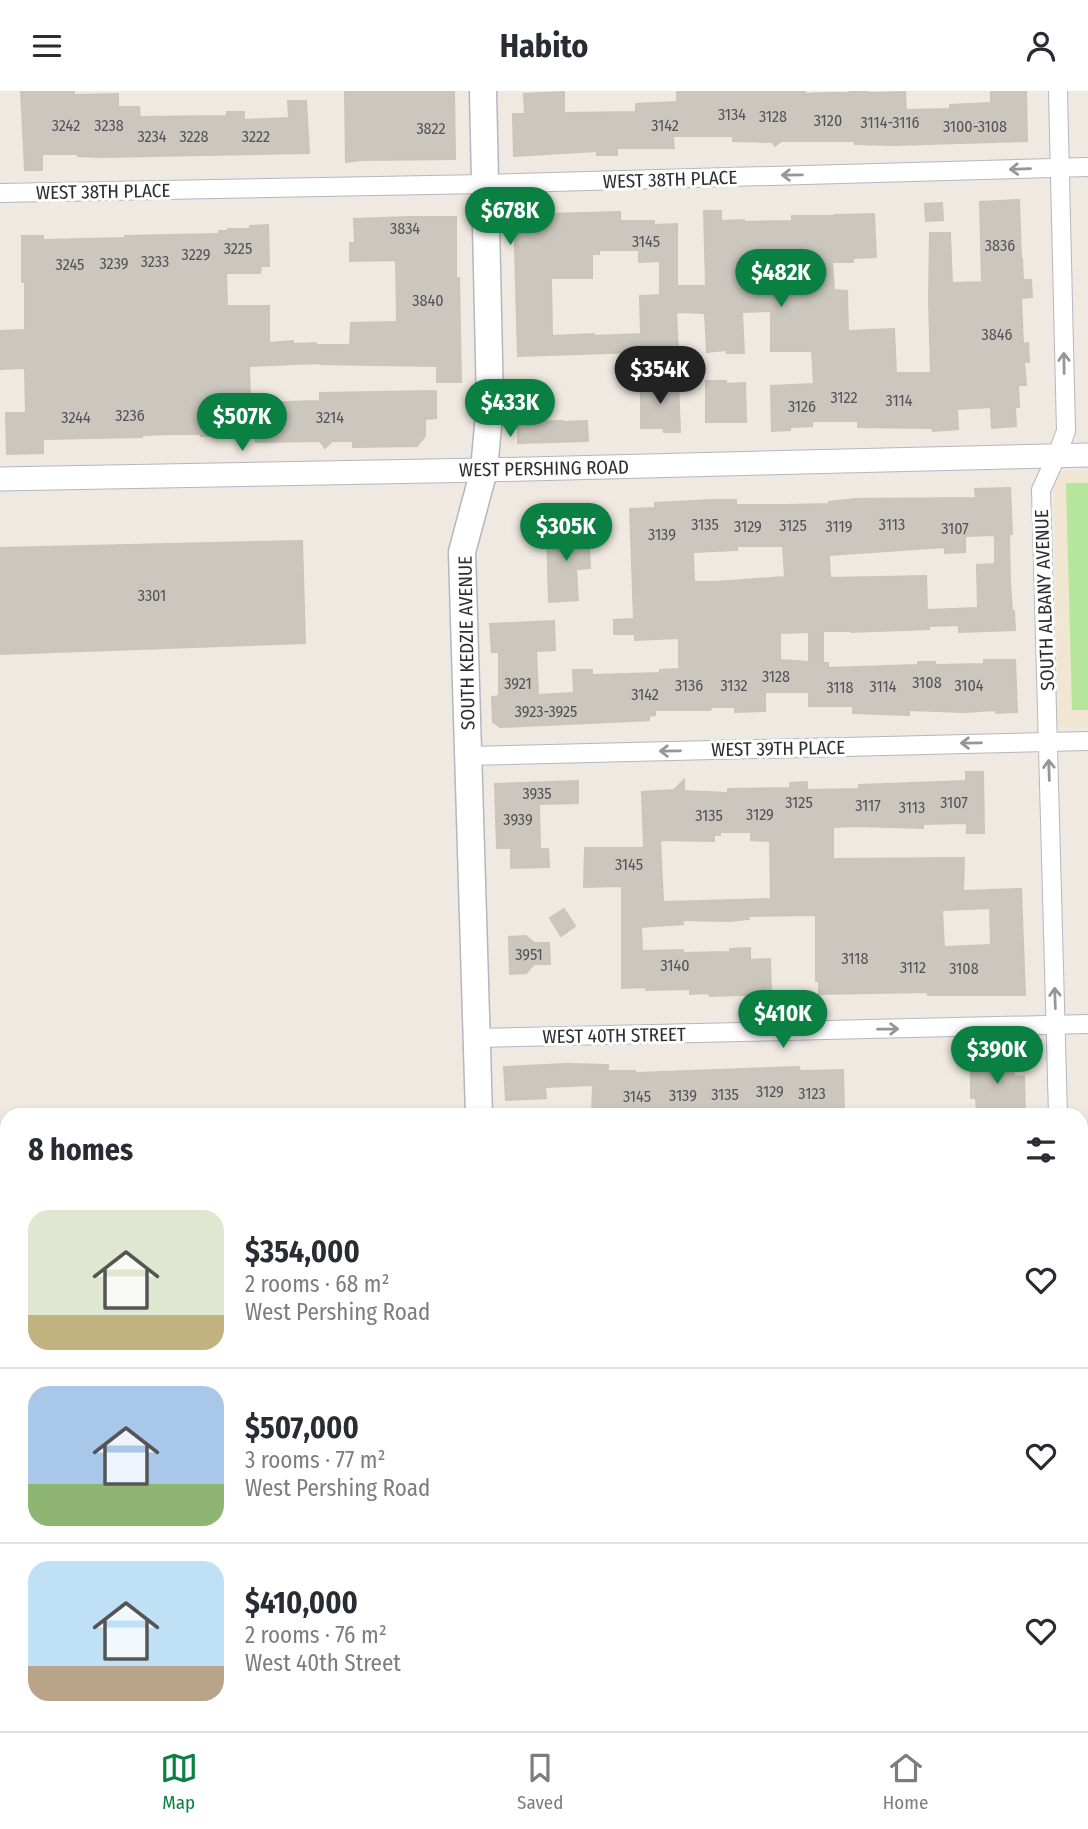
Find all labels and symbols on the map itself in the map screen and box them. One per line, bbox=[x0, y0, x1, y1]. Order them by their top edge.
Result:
house number: 3134 bbox=[718, 105, 746, 124]
house number: 3128 bbox=[759, 107, 787, 126]
house number: 3120 bbox=[814, 111, 842, 130]
house number: 3114-3116 bbox=[861, 113, 919, 132]
house number: 3242 bbox=[52, 116, 80, 135]
house number: 3238 bbox=[94, 116, 124, 135]
house number: 3142 bbox=[651, 116, 679, 135]
house number: 3100-3108 bbox=[943, 117, 1007, 136]
house number: 3822 bbox=[416, 119, 446, 138]
house number: 3234 bbox=[138, 127, 167, 146]
house number: 3228 bbox=[179, 127, 209, 146]
house number: 3222 bbox=[242, 127, 270, 146]
one-way arrow bbox=[1009, 163, 1032, 176]
street label: WEST 38TH PLACE bbox=[602, 166, 738, 193]
one-way arrow bbox=[781, 169, 804, 182]
street label: WEST 38TH PLACE bbox=[36, 179, 170, 204]
pin: $678K bbox=[461, 187, 559, 247]
house number: 3834 bbox=[390, 219, 420, 238]
house number: 3145 bbox=[632, 232, 660, 251]
house number: 3836 bbox=[985, 236, 1015, 255]
house number: 3225 bbox=[224, 239, 252, 258]
house number: 3229 bbox=[182, 245, 211, 264]
pin: $482K bbox=[732, 249, 830, 309]
house number: 3233 bbox=[141, 252, 169, 271]
house number: 3239 bbox=[100, 254, 129, 273]
house number: 3245 bbox=[56, 255, 84, 274]
house number: 3840 bbox=[412, 291, 444, 310]
house number: 3846 bbox=[982, 325, 1013, 344]
pin: $354K bbox=[611, 347, 709, 406]
one-way arrow bbox=[1057, 352, 1071, 375]
pin: $433K bbox=[461, 379, 559, 439]
house number: 3122 bbox=[830, 388, 858, 407]
house number: 3114 bbox=[886, 391, 913, 410]
pin: $507K bbox=[193, 393, 291, 453]
house number: 3126 bbox=[788, 397, 816, 416]
house number: 3236 bbox=[115, 406, 145, 425]
house number: 3244 bbox=[61, 408, 91, 427]
house number: 3214 bbox=[316, 408, 344, 427]
street label: WEST PERSHING ROAD bbox=[459, 456, 629, 481]
pin: $305K bbox=[517, 503, 615, 563]
street label: SOUTH ALBANY AVENUE bbox=[1030, 509, 1059, 691]
house number: 3135 bbox=[691, 515, 719, 534]
house number: 3113 bbox=[879, 515, 905, 534]
house number: 3125 bbox=[779, 516, 807, 535]
house number: 3129 bbox=[734, 517, 762, 536]
house number: 3119 bbox=[826, 517, 853, 536]
house number: 3107 bbox=[941, 519, 969, 538]
house number: 3139 bbox=[648, 525, 676, 544]
street label: SOUTH KEDZIE AVENUE bbox=[453, 556, 480, 730]
house number: 3301 bbox=[138, 586, 166, 605]
house number: 3128 bbox=[762, 667, 790, 686]
house number: 3108 bbox=[912, 673, 942, 692]
house number: 3921 bbox=[504, 674, 532, 693]
house number: 3136 bbox=[675, 676, 703, 695]
house number: 3132 bbox=[720, 676, 748, 695]
house number: 3104 bbox=[954, 676, 984, 695]
house number: 3114 bbox=[870, 677, 897, 696]
house number: 3118 bbox=[826, 678, 854, 697]
house number: 3142 bbox=[631, 685, 659, 704]
house number: 3923-3925 bbox=[515, 702, 577, 721]
street label: WEST 39TH PLACE bbox=[711, 736, 845, 761]
one-way arrow bbox=[960, 737, 983, 750]
one-way arrow bbox=[659, 744, 682, 758]
one-way arrow bbox=[1042, 759, 1055, 782]
house number: 3935 bbox=[522, 784, 552, 803]
house number: 3125 bbox=[785, 793, 813, 812]
house number: 3107 bbox=[940, 793, 968, 812]
house number: 3117 bbox=[855, 796, 881, 815]
house number: 3113 bbox=[899, 798, 925, 817]
house number: 3129 bbox=[746, 805, 774, 824]
house number: 3135 bbox=[695, 806, 723, 825]
house number: 3939 bbox=[503, 810, 533, 829]
house number: 3145 bbox=[615, 855, 643, 874]
house number: 3951 bbox=[515, 945, 543, 964]
house number: 3118 bbox=[841, 949, 869, 968]
house number: 3140 bbox=[660, 956, 690, 975]
house number: 3112 bbox=[900, 958, 926, 977]
house number: 3108 bbox=[949, 959, 979, 978]
one-way arrow bbox=[1048, 986, 1062, 1009]
pin: $410K bbox=[734, 991, 832, 1050]
one-way arrow bbox=[876, 1022, 899, 1036]
street label: WEST 40TH STREET bbox=[542, 1023, 686, 1048]
pin: $390K bbox=[948, 1027, 1046, 1086]
house number: 3129 bbox=[756, 1082, 784, 1101]
house number: 3123 bbox=[798, 1084, 826, 1103]
house number: 3135 bbox=[711, 1085, 739, 1104]
house number: 3139 bbox=[669, 1086, 697, 1105]
house number: 3145 bbox=[623, 1087, 651, 1106]

